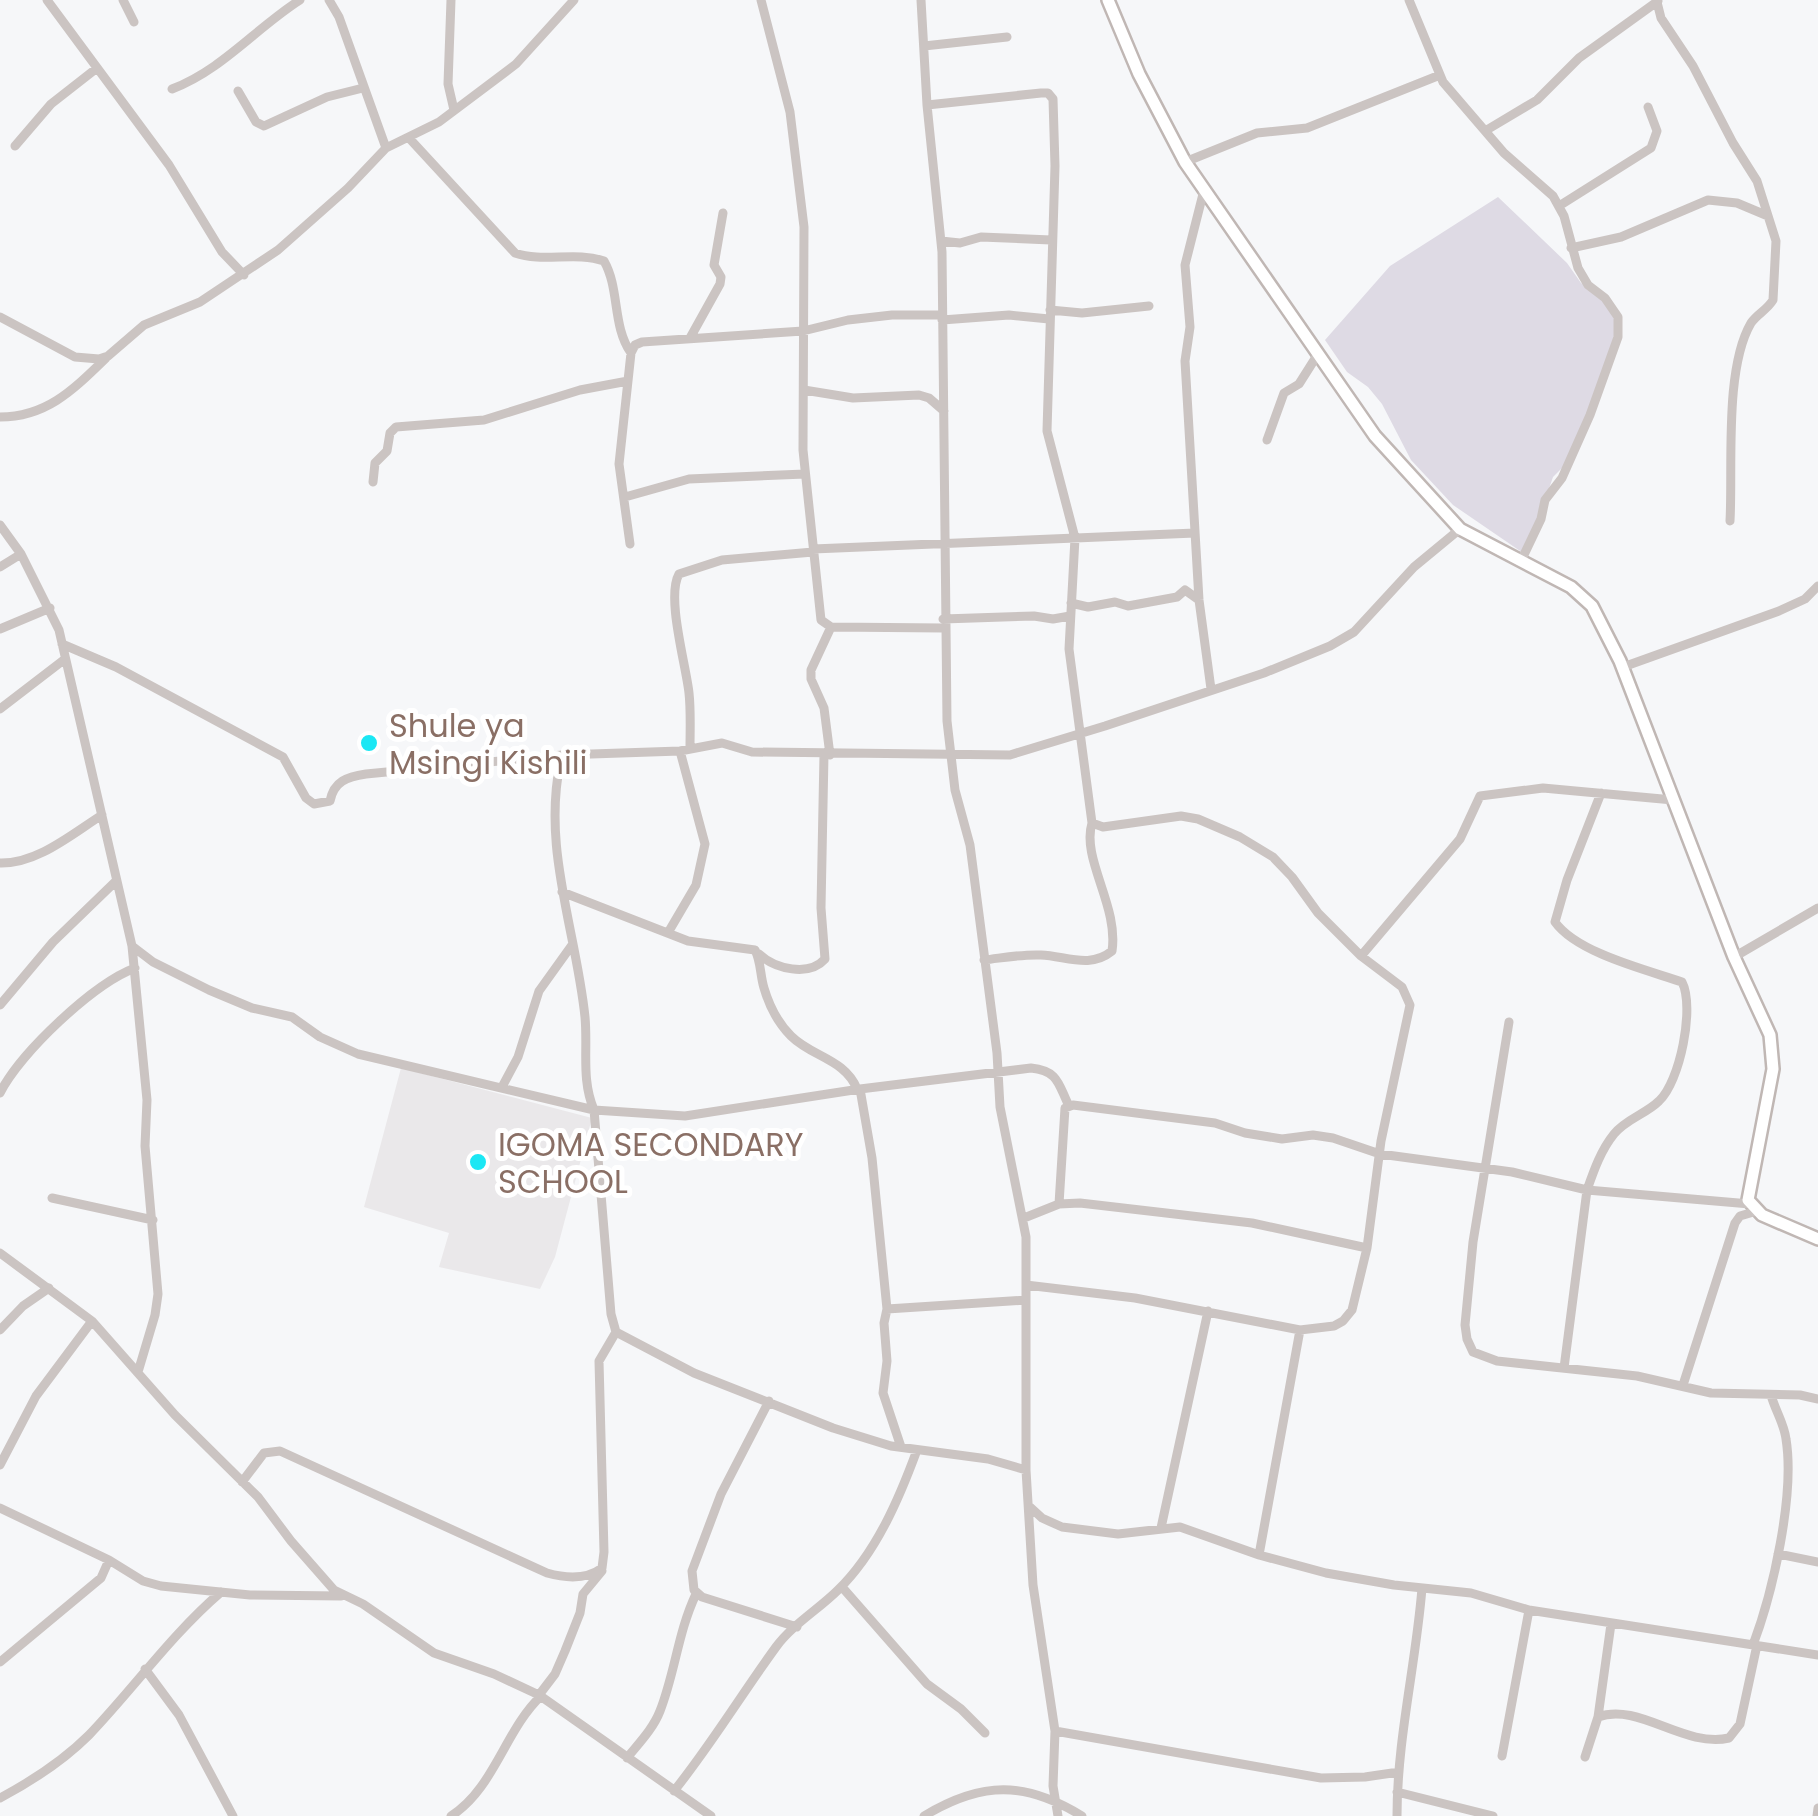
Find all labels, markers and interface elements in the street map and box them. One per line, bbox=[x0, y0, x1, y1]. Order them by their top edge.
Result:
place label: Shule ya Msingi Kishili bbox=[389, 703, 588, 785]
marker: Shule ya Msingi Kishili bbox=[358, 732, 380, 754]
place label: IGOMA SECONDARY SCHOOL bbox=[498, 1122, 804, 1204]
marker: IGOMA SECONDARY SCHOOL bbox=[467, 1151, 489, 1173]

